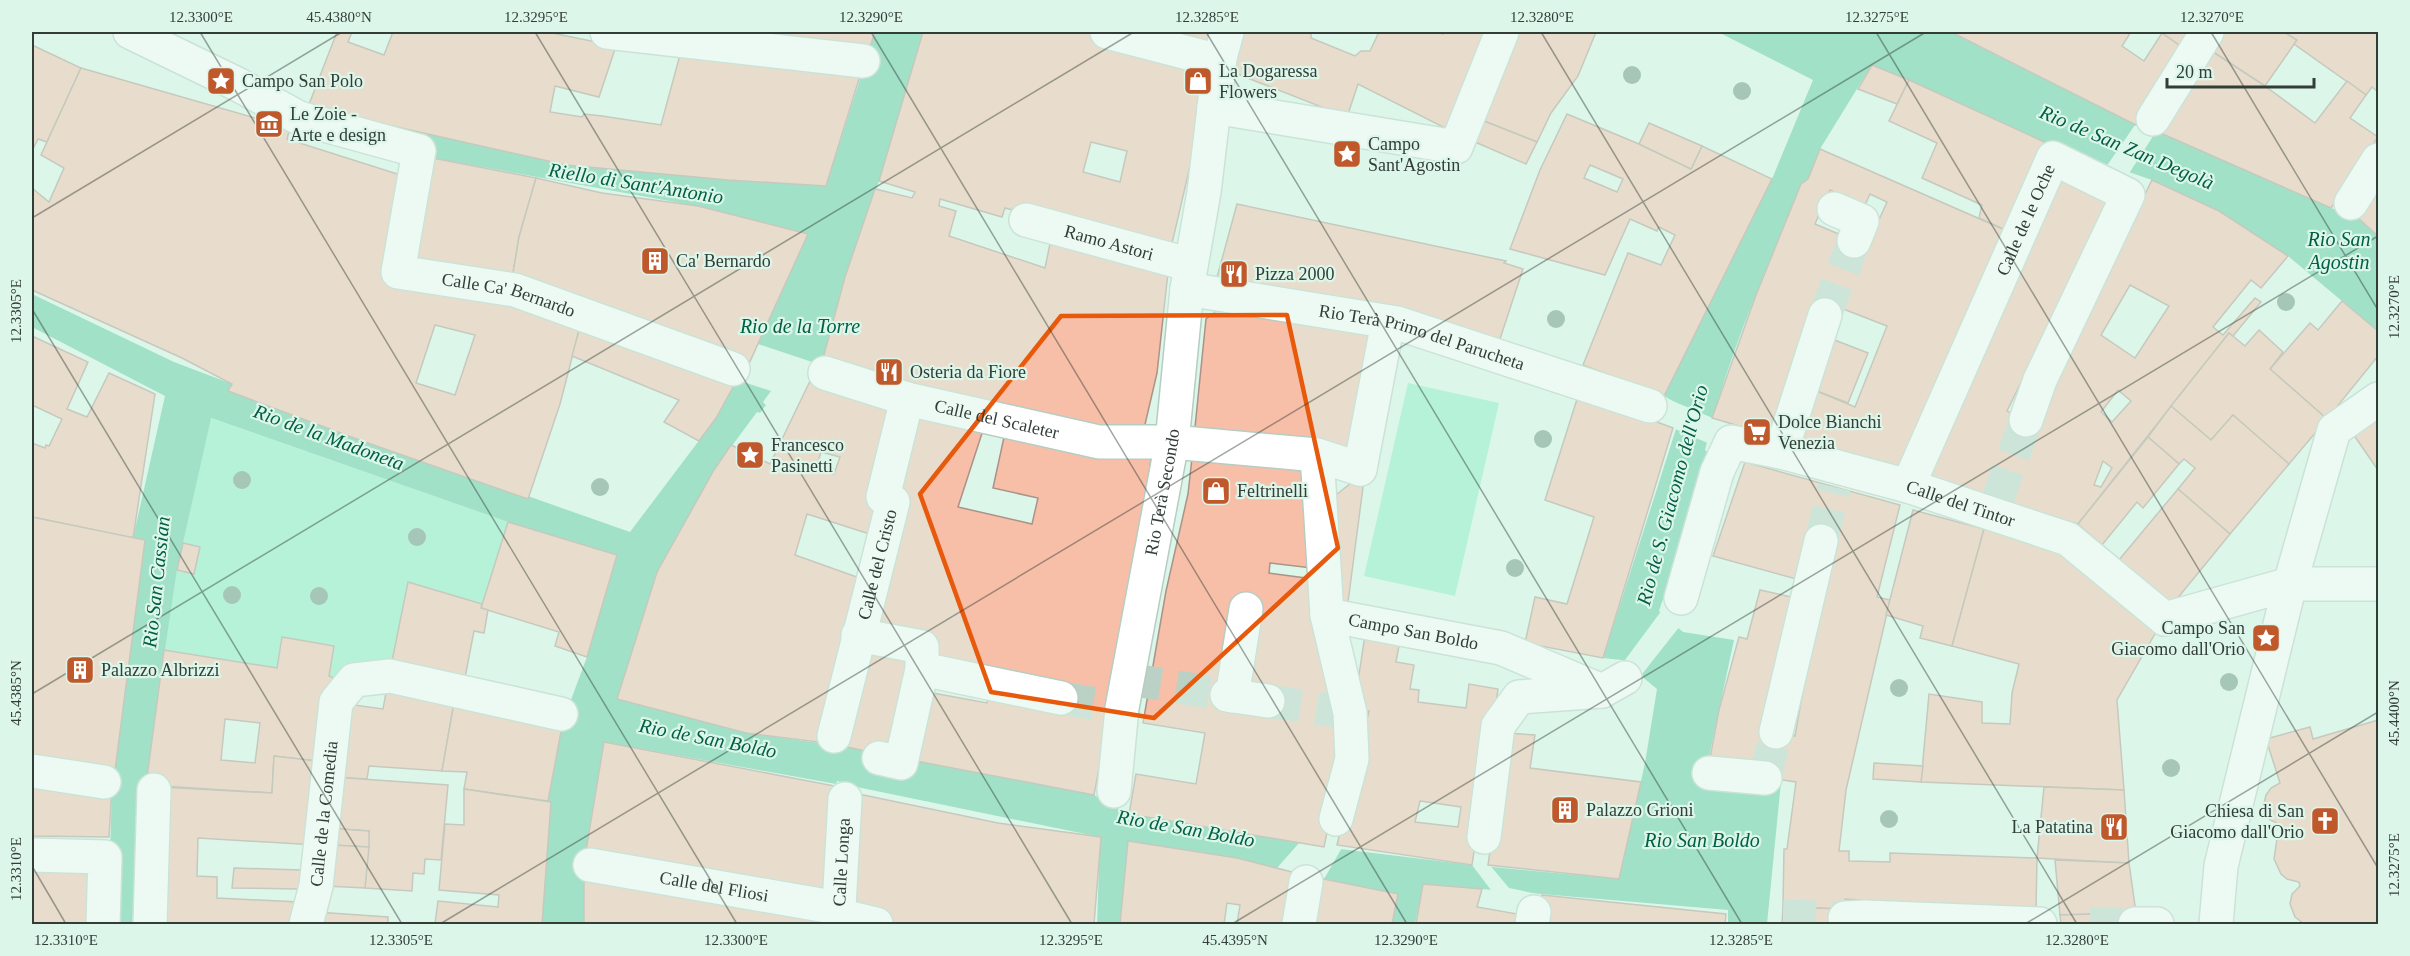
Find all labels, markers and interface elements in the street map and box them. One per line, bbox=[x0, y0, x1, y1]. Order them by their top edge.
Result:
text: 12.3300°E bbox=[169, 9, 233, 25]
text: 45.4380°N bbox=[306, 9, 372, 25]
text: 12.3295°E bbox=[504, 9, 568, 25]
text: 12.3290°E bbox=[839, 9, 903, 25]
text: 12.3285°E bbox=[1175, 9, 1239, 25]
text: 12.3280°E bbox=[1510, 9, 1574, 25]
text: 12.3275°E bbox=[1845, 9, 1909, 25]
text: 12.3270°E bbox=[2180, 9, 2244, 25]
scale bar bbox=[2167, 51, 2314, 89]
place label: La Dogaressa Flowers bbox=[1219, 61, 1317, 102]
text: 20 m bbox=[2176, 62, 2213, 82]
place icon: Campo San Polo bbox=[205, 65, 237, 97]
shop icon: La Dogaressa Flowers bbox=[1182, 65, 1214, 97]
place label: Campo San Polo bbox=[242, 71, 363, 91]
water label: Rio de San Zan Degolà bbox=[2035, 100, 2217, 195]
place label: Le Zoie - Arte e design bbox=[290, 104, 386, 145]
museum icon: Le Zoie - Arte e design bbox=[253, 108, 285, 140]
place label: Campo Sant'Agostin bbox=[1368, 134, 1460, 175]
place icon: Campo Sant'Agostin bbox=[1331, 138, 1363, 170]
water label: Riello di Sant'Antonio bbox=[546, 158, 725, 208]
street label: Calle de le Oche bbox=[1992, 161, 2059, 279]
street label: Ramo Astori bbox=[1062, 221, 1156, 264]
water label: Rio San Agostin bbox=[2306, 228, 2370, 274]
building icon: Ca' Bernardo bbox=[639, 245, 671, 277]
place label: Ca' Bernardo bbox=[676, 251, 771, 271]
restaurant icon: Pizza 2000 bbox=[1218, 258, 1250, 290]
place label: Pizza 2000 bbox=[1255, 264, 1334, 284]
street label: Calle Ca' Bernardo bbox=[440, 269, 578, 321]
text: 12.3270°E bbox=[2386, 275, 2402, 339]
text: 12.3305°E bbox=[8, 279, 24, 343]
street label: Rio Terà Primo del Parucheta bbox=[1317, 300, 1527, 374]
water label: Rio de la Torre bbox=[739, 315, 860, 337]
restaurant icon: Osteria da Fiore bbox=[873, 356, 905, 388]
place label: Osteria da Fiore bbox=[910, 362, 1026, 382]
water label: Rio de S. Giacomo dell'Orio bbox=[1632, 383, 1712, 608]
street label: Calle del Scaleter bbox=[933, 395, 1061, 443]
water label: Rio de la Madoneta bbox=[250, 399, 407, 474]
place label: Dolce Bianchi Venezia bbox=[1778, 412, 1881, 453]
supermarket icon: Dolce Bianchi Venezia bbox=[1741, 416, 1773, 448]
street label: Rio Terà Secondo bbox=[1141, 428, 1183, 557]
place label: Francesco Pasinetti bbox=[771, 435, 844, 476]
place icon: Francesco Pasinetti bbox=[734, 439, 766, 471]
shop icon: Feltrinelli bbox=[1200, 475, 1232, 507]
street label: Calle del Tintor bbox=[1904, 476, 2017, 531]
place label: Feltrinelli bbox=[1237, 481, 1308, 501]
street label: Calle del Cristo bbox=[854, 507, 901, 622]
water label: Rio San Cassian bbox=[138, 515, 174, 650]
street label: Campo San Boldo bbox=[1347, 609, 1480, 654]
place label: Campo San Giacomo dall'Orio bbox=[2111, 618, 2245, 659]
place icon: Campo San Giacomo dall'Orio bbox=[2250, 622, 2282, 654]
building icon: Palazzo Albrizzi bbox=[64, 654, 96, 686]
text: 45.4385°N bbox=[8, 660, 24, 726]
place label: Palazzo Albrizzi bbox=[101, 660, 219, 680]
text: 45.4400°N bbox=[2386, 680, 2402, 746]
water label: Rio de San Boldo bbox=[636, 714, 779, 762]
street label: Calle de la Comedia bbox=[306, 740, 342, 888]
building icon: Palazzo Grioni bbox=[1549, 794, 1581, 826]
place label: Palazzo Grioni bbox=[1586, 800, 1693, 820]
place label: Chiesa di San Giacomo dall'Orio bbox=[2170, 801, 2304, 842]
water label: Rio de San Boldo bbox=[1114, 805, 1257, 851]
church icon: Chiesa di San Giacomo dall'Orio bbox=[2309, 805, 2341, 837]
restaurant icon: La Patatina bbox=[2098, 811, 2130, 843]
street label: Calle Longa bbox=[829, 817, 854, 907]
place label: La Patatina bbox=[2012, 817, 2093, 837]
water label: Rio San Boldo bbox=[1643, 829, 1760, 851]
text: 12.3275°E bbox=[2386, 833, 2402, 897]
text: 12.3310°E bbox=[8, 837, 24, 901]
street label: Calle del Fliosi bbox=[658, 867, 770, 906]
text: 12.3310°E bbox=[34, 932, 98, 948]
text: 12.3305°E bbox=[369, 932, 433, 948]
text: 12.3300°E bbox=[704, 932, 768, 948]
text: 12.3295°E bbox=[1039, 932, 1103, 948]
text: 45.4395°N bbox=[1202, 932, 1268, 948]
text: 12.3290°E bbox=[1374, 932, 1438, 948]
text: 12.3285°E bbox=[1709, 932, 1773, 948]
text: 12.3280°E bbox=[2045, 932, 2109, 948]

